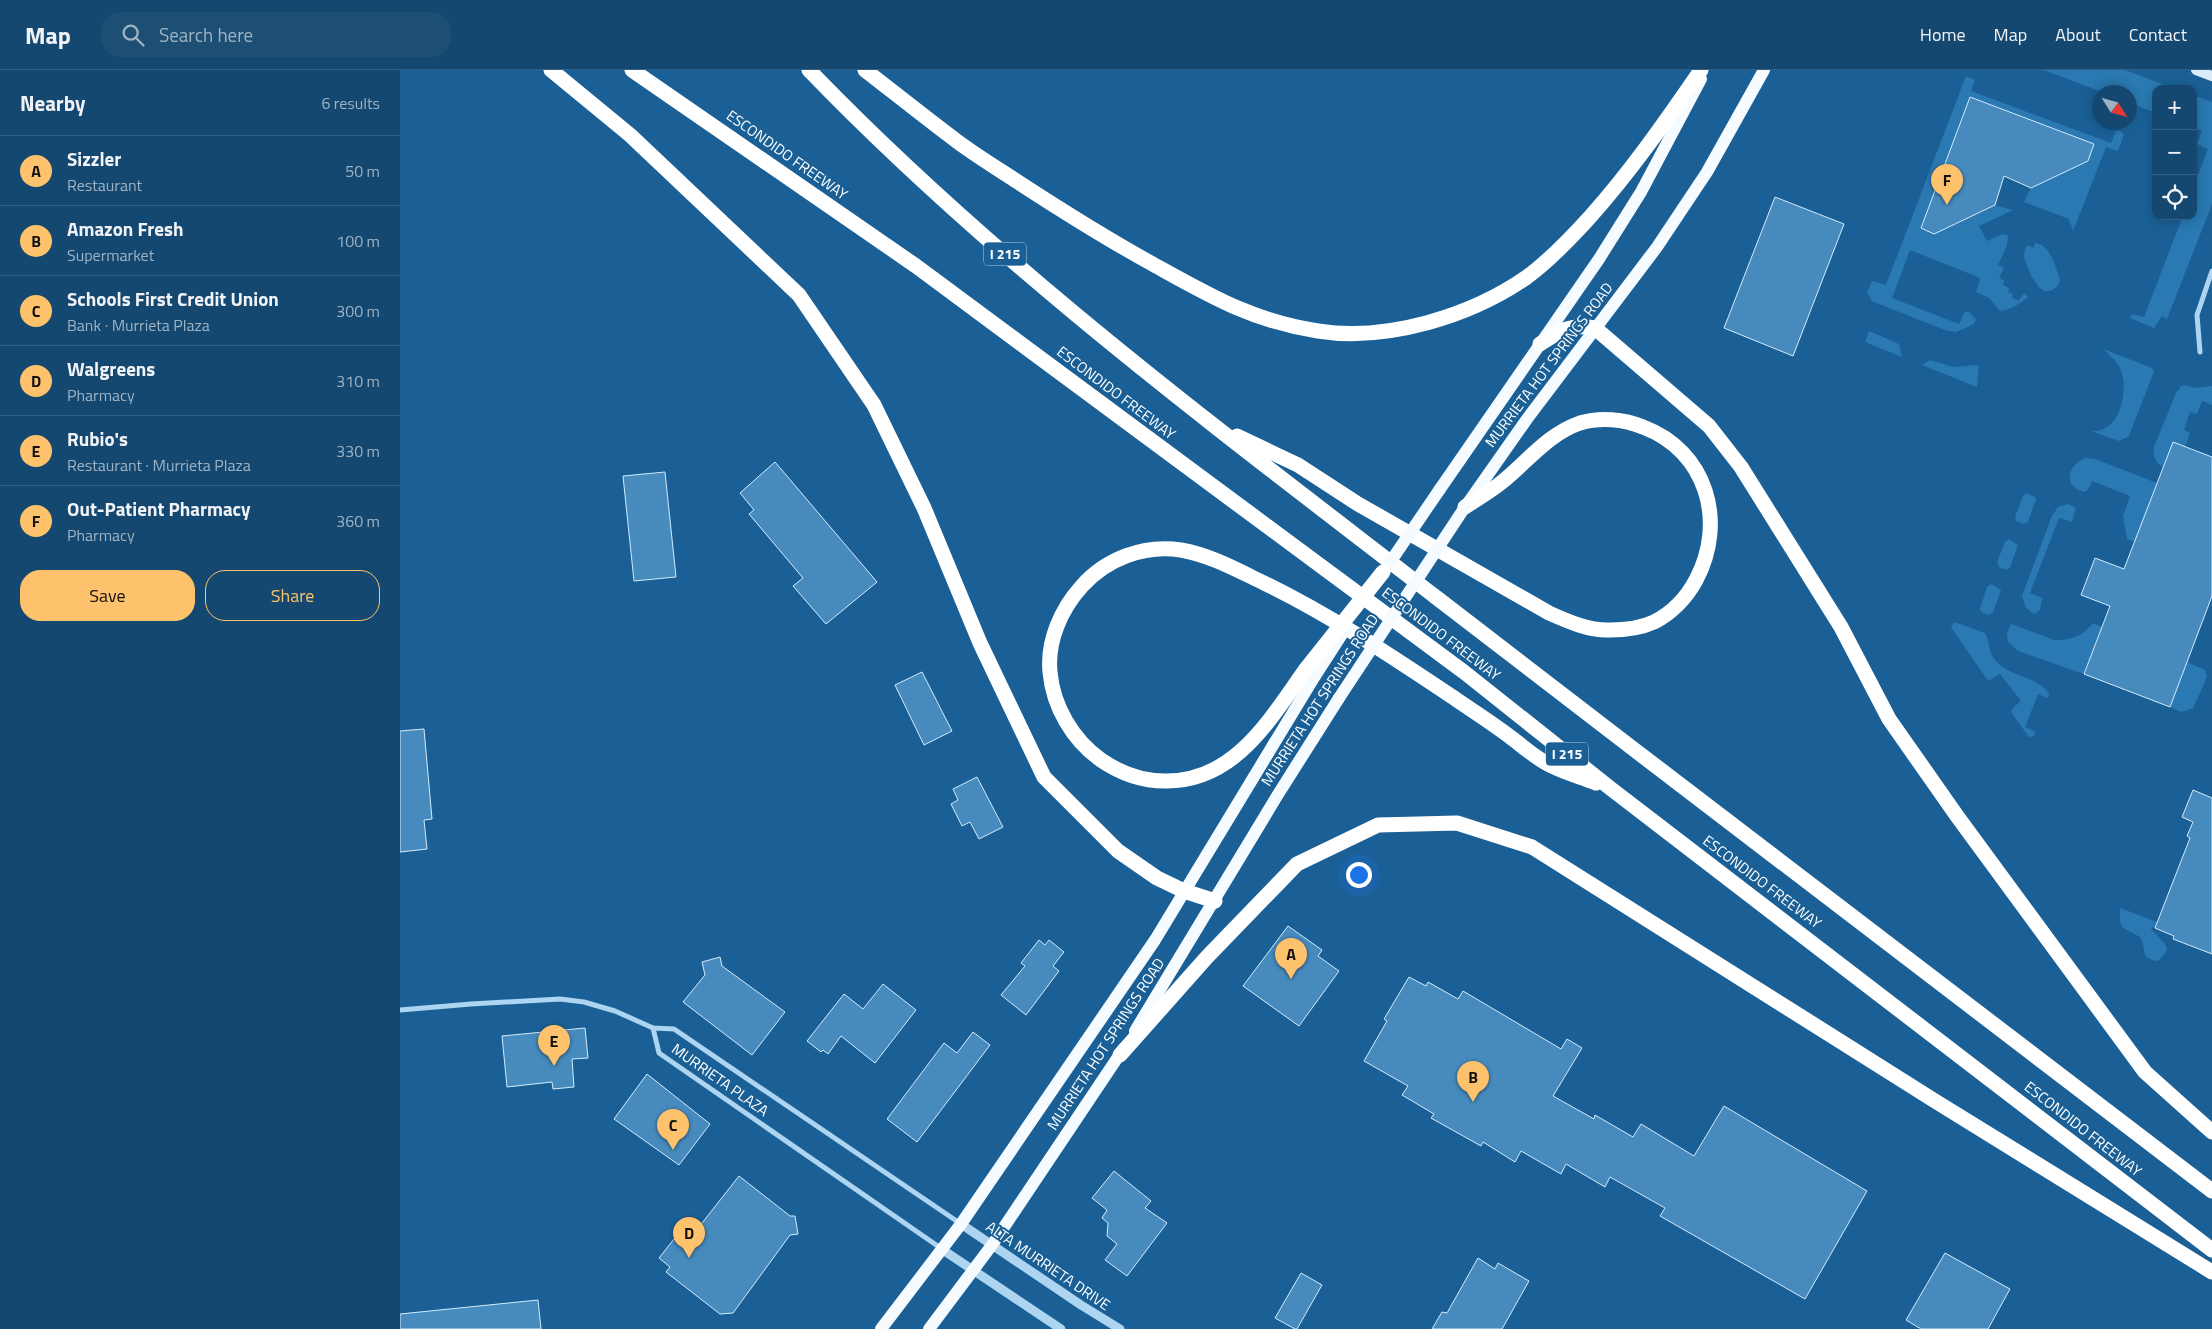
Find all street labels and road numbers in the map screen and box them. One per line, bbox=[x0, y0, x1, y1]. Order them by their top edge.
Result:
street label: ESCONDIDO FREEWAY bbox=[722, 104, 853, 205]
road number: I 215 bbox=[984, 242, 1026, 265]
street label: MURRIETA HOT SPRINGS ROAD bbox=[1479, 277, 1618, 452]
street label: ESCONDIDO FREEWAY bbox=[1052, 340, 1181, 445]
street label: ESCONDIDO FREEWAY bbox=[1377, 581, 1506, 686]
street label: MURRIETA HOT SPRINGS ROAD bbox=[1255, 609, 1384, 790]
road number: I 215 bbox=[1546, 742, 1588, 766]
street label: ESCONDIDO FREEWAY bbox=[1698, 829, 1827, 934]
street label: MURRIETA HOT SPRINGS ROAD bbox=[1041, 953, 1170, 1134]
street label: MURRIETA PLAZA bbox=[667, 1037, 774, 1122]
street label: ESCONDIDO FREEWAY bbox=[2020, 1075, 2147, 1182]
street label: ALTA MURRIETA DRIVE bbox=[981, 1215, 1115, 1316]

